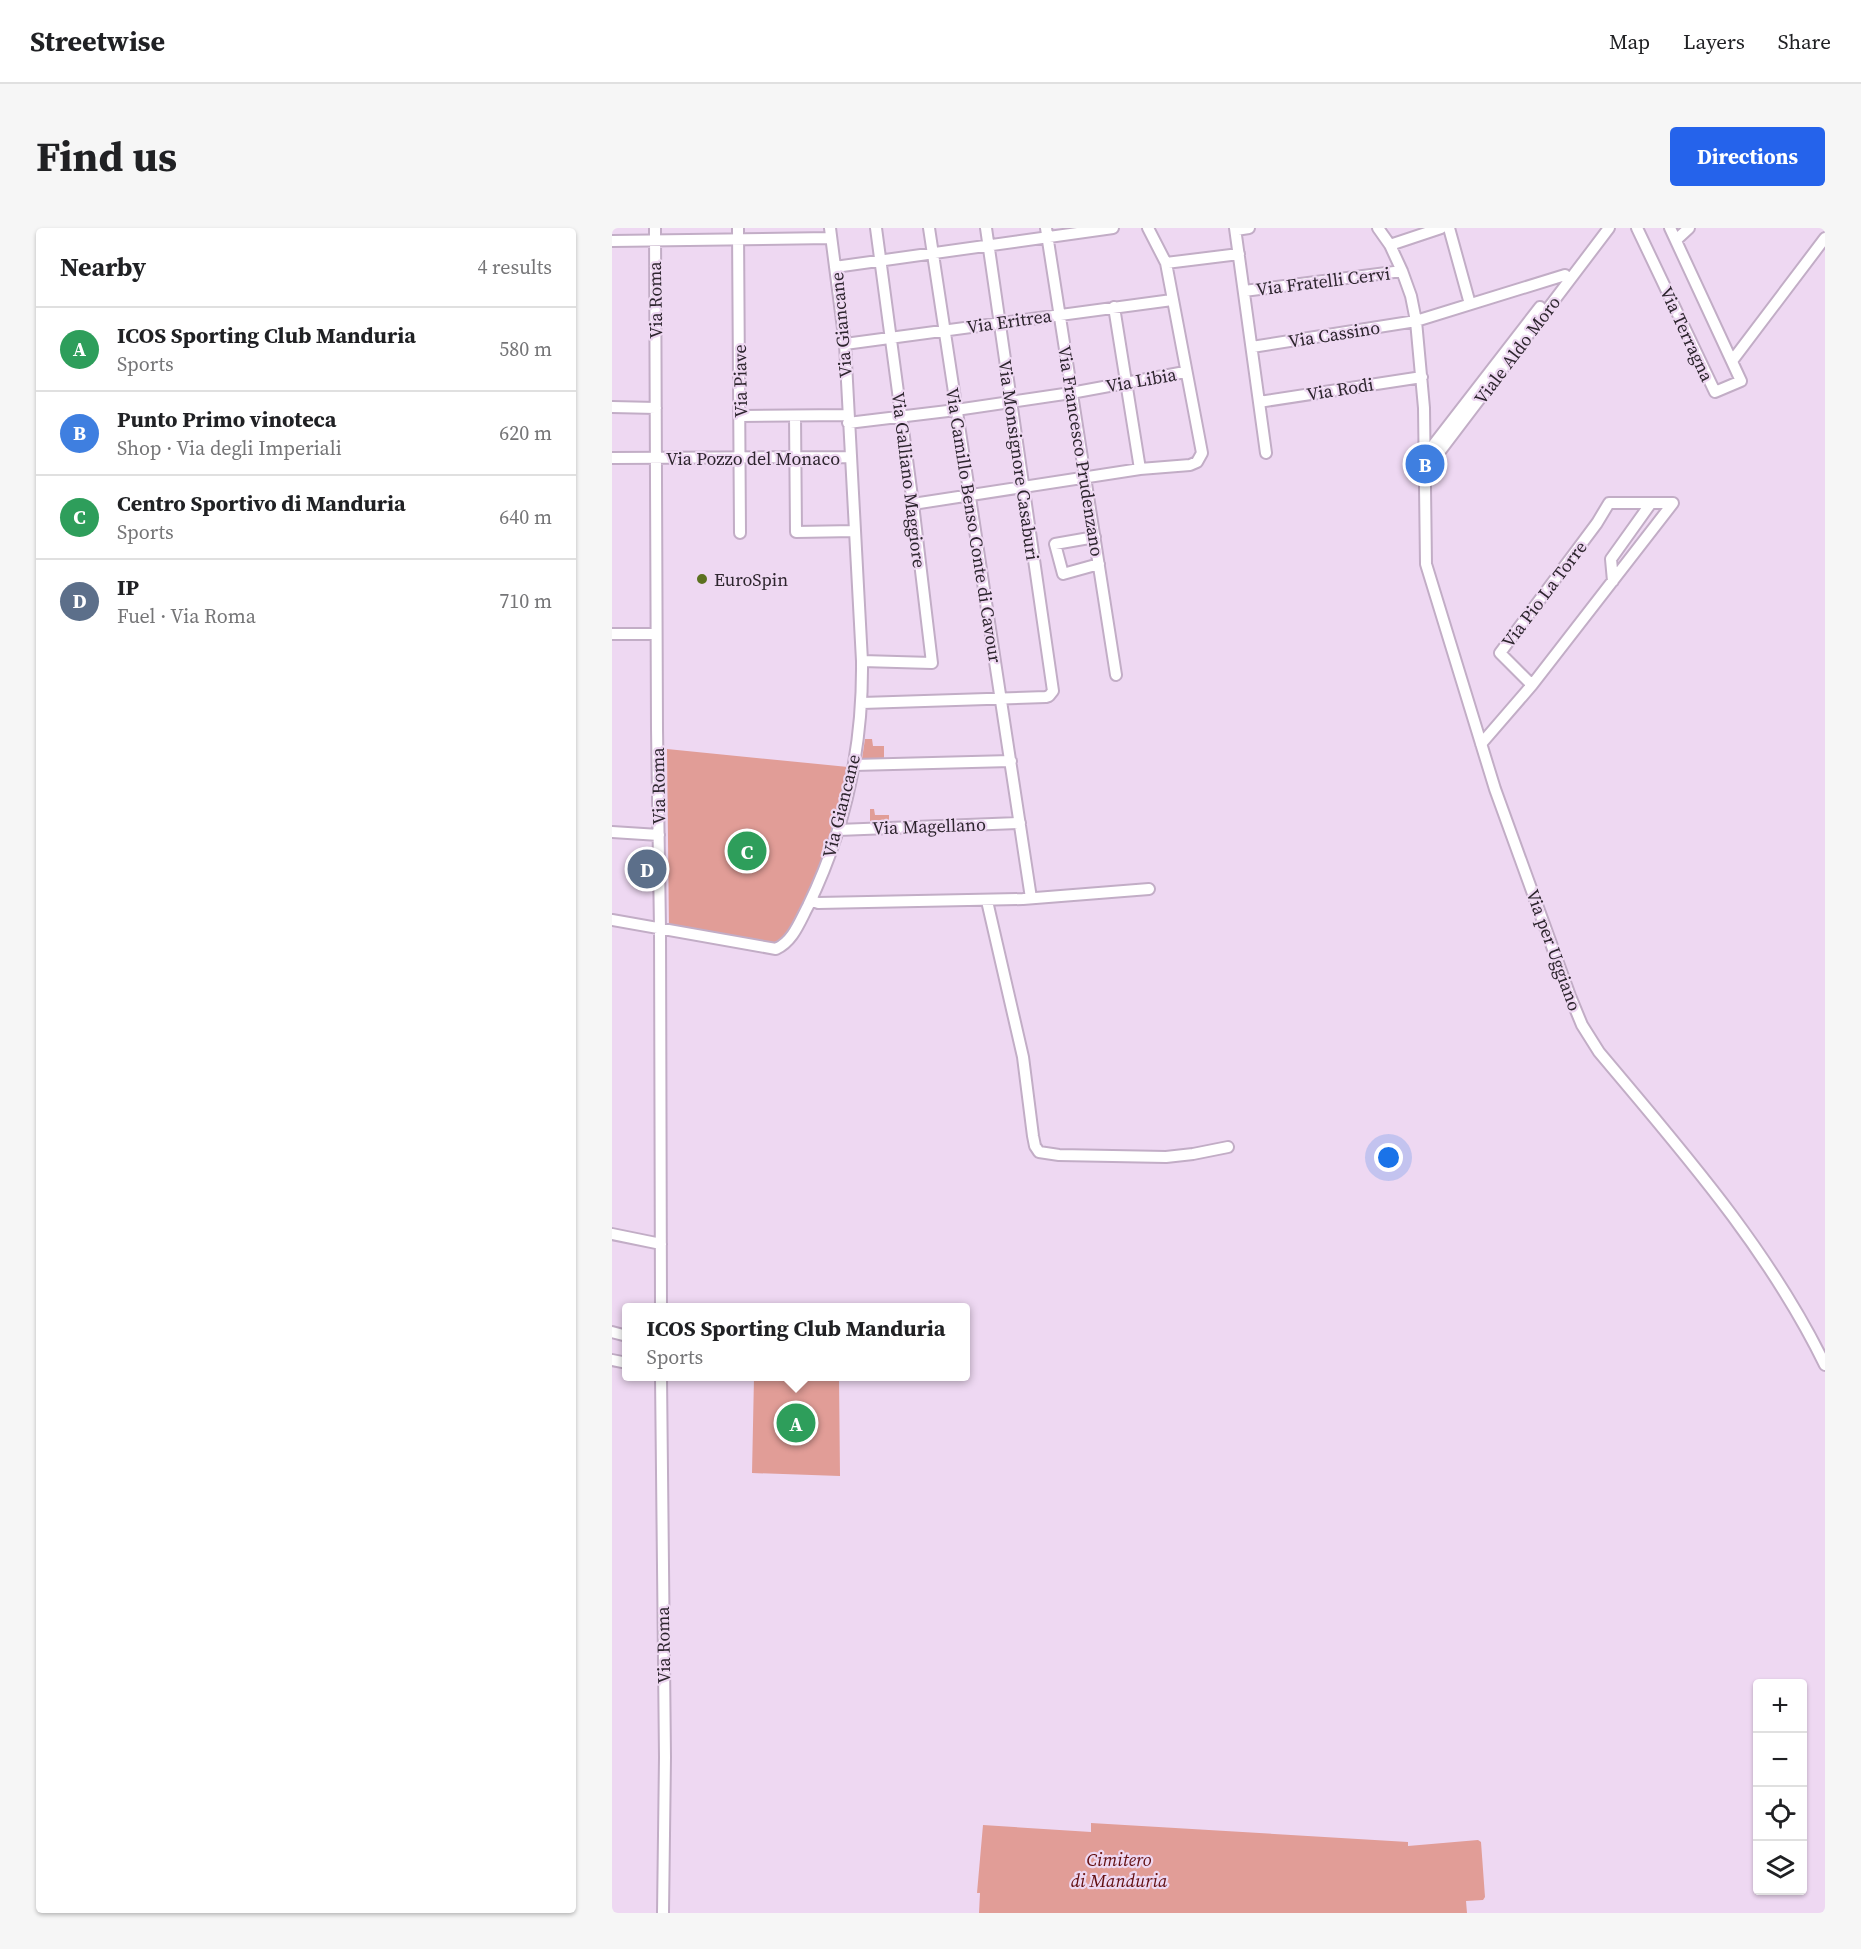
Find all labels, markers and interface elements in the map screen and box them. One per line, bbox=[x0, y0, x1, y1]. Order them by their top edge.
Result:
text: Streetwise bbox=[30, 22, 165, 60]
text: Map bbox=[1609, 27, 1650, 56]
text: Layers bbox=[1683, 27, 1745, 56]
text: Share bbox=[1778, 27, 1831, 56]
text: Find us bbox=[36, 127, 177, 185]
button: Directions bbox=[1670, 127, 1825, 186]
text: Nearby bbox=[60, 249, 146, 285]
text: 4 results bbox=[477, 253, 552, 281]
street label: Via Roma bbox=[642, 260, 668, 339]
street label: Via Fratelli Cervi bbox=[1255, 260, 1391, 302]
street label: Via Giancane bbox=[824, 271, 858, 379]
street label: Via Terragna bbox=[1654, 282, 1720, 386]
street label: Viale Aldo Moro bbox=[1468, 291, 1566, 409]
street label: Via Eritrea bbox=[965, 303, 1054, 339]
street label: Via Cassino bbox=[1286, 314, 1382, 354]
text: ICOS Sporting Club Manduria bbox=[117, 320, 416, 350]
text: A bbox=[73, 335, 86, 363]
text: 580 m bbox=[499, 335, 552, 363]
street label: Via Piave bbox=[727, 344, 753, 418]
street label: Via Francesco Prudenzano bbox=[1052, 344, 1110, 558]
text: Sports bbox=[117, 350, 174, 378]
street label: Via Monsignore Casaburi bbox=[993, 358, 1045, 562]
street label: Via Libia bbox=[1104, 361, 1179, 399]
street label: Via Rodi bbox=[1305, 371, 1375, 407]
street label: Via Camillo Benso Conte di Cavour bbox=[940, 386, 1008, 665]
street label: Via Galliano Maggiore bbox=[886, 391, 932, 569]
text: Punto Primo vinoteca bbox=[117, 404, 336, 434]
text: B bbox=[73, 419, 86, 447]
text: 620 m bbox=[499, 419, 552, 447]
text: Shop · Via degli Imperiali bbox=[117, 434, 342, 462]
pin: B bbox=[1406, 442, 1444, 486]
street label: Via Pozzo del Monaco bbox=[666, 446, 840, 471]
text: Centro Sportivo di Manduria bbox=[117, 488, 406, 518]
text: C bbox=[73, 503, 86, 531]
text: 640 m bbox=[499, 503, 552, 531]
text: Sports bbox=[117, 518, 174, 546]
street label: Via Pio La Torre bbox=[1496, 535, 1592, 653]
place label: EuroSpin bbox=[714, 567, 788, 592]
text: IP bbox=[117, 572, 139, 602]
marker: EuroSpin bbox=[695, 572, 709, 586]
text: D bbox=[72, 587, 87, 615]
text: 710 m bbox=[499, 587, 552, 615]
text: Fuel · Via Roma bbox=[117, 602, 256, 630]
street label: Via Roma bbox=[645, 746, 671, 825]
street label: Via Giancane bbox=[816, 752, 866, 860]
street label: Via Magellano bbox=[872, 812, 986, 840]
pin: C bbox=[728, 828, 766, 874]
pin: D bbox=[627, 846, 666, 892]
street label: Via per Uggiano bbox=[1520, 886, 1588, 1014]
your location bbox=[1374, 1143, 1403, 1172]
popup bbox=[622, 1303, 970, 1381]
text: ICOS Sporting Club Manduria bbox=[647, 1313, 945, 1343]
text: Sports bbox=[647, 1343, 703, 1371]
pin: A bbox=[776, 1400, 816, 1446]
street label: Via Roma bbox=[650, 1605, 676, 1684]
map controls bbox=[1753, 1679, 1807, 1895]
button: + bbox=[1753, 1679, 1807, 1733]
button: − bbox=[1753, 1733, 1807, 1787]
button: locate bbox=[1753, 1787, 1807, 1841]
button: layers bbox=[1753, 1841, 1807, 1895]
park label: Cimitero di Manduria bbox=[1071, 1847, 1168, 1893]

